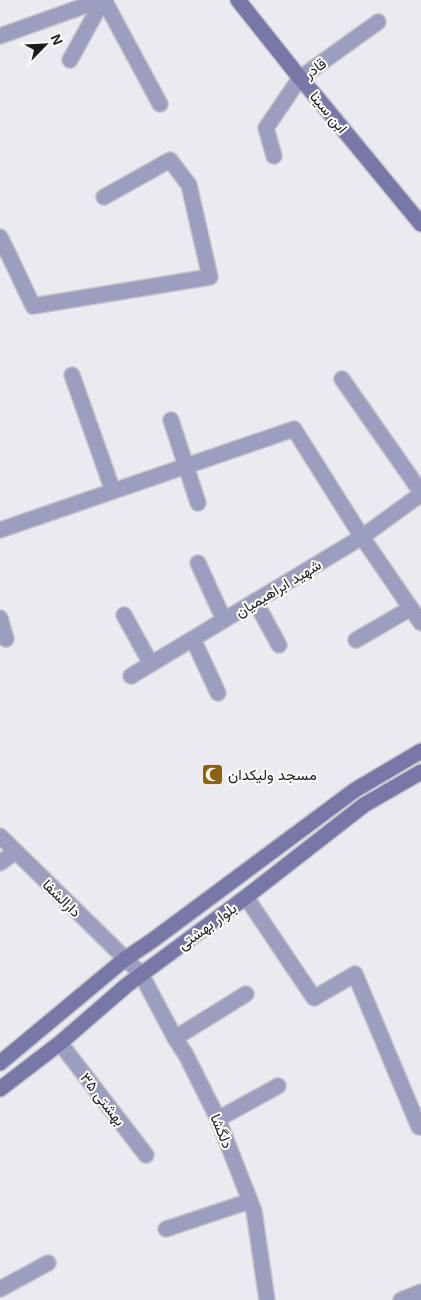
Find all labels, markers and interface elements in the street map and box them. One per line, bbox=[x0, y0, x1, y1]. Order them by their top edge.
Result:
north arrow bbox=[20, 20, 70, 70]
text: N bbox=[48, 32, 66, 48]
street label: قادر bbox=[300, 54, 330, 83]
street label: ابن سینا bbox=[305, 88, 351, 138]
street label: شهید ابراهیمیان bbox=[232, 556, 325, 621]
mosque icon: مسجد ولیکدان bbox=[200, 762, 224, 786]
place label: مسجد ولیکدان bbox=[228, 766, 317, 784]
street label: دارالشفا bbox=[39, 876, 85, 921]
street label: بلوار بهشتی bbox=[174, 899, 241, 955]
street label: بهشتی ۳۵ bbox=[75, 1069, 129, 1130]
street label: دلگشا bbox=[207, 1111, 237, 1151]

